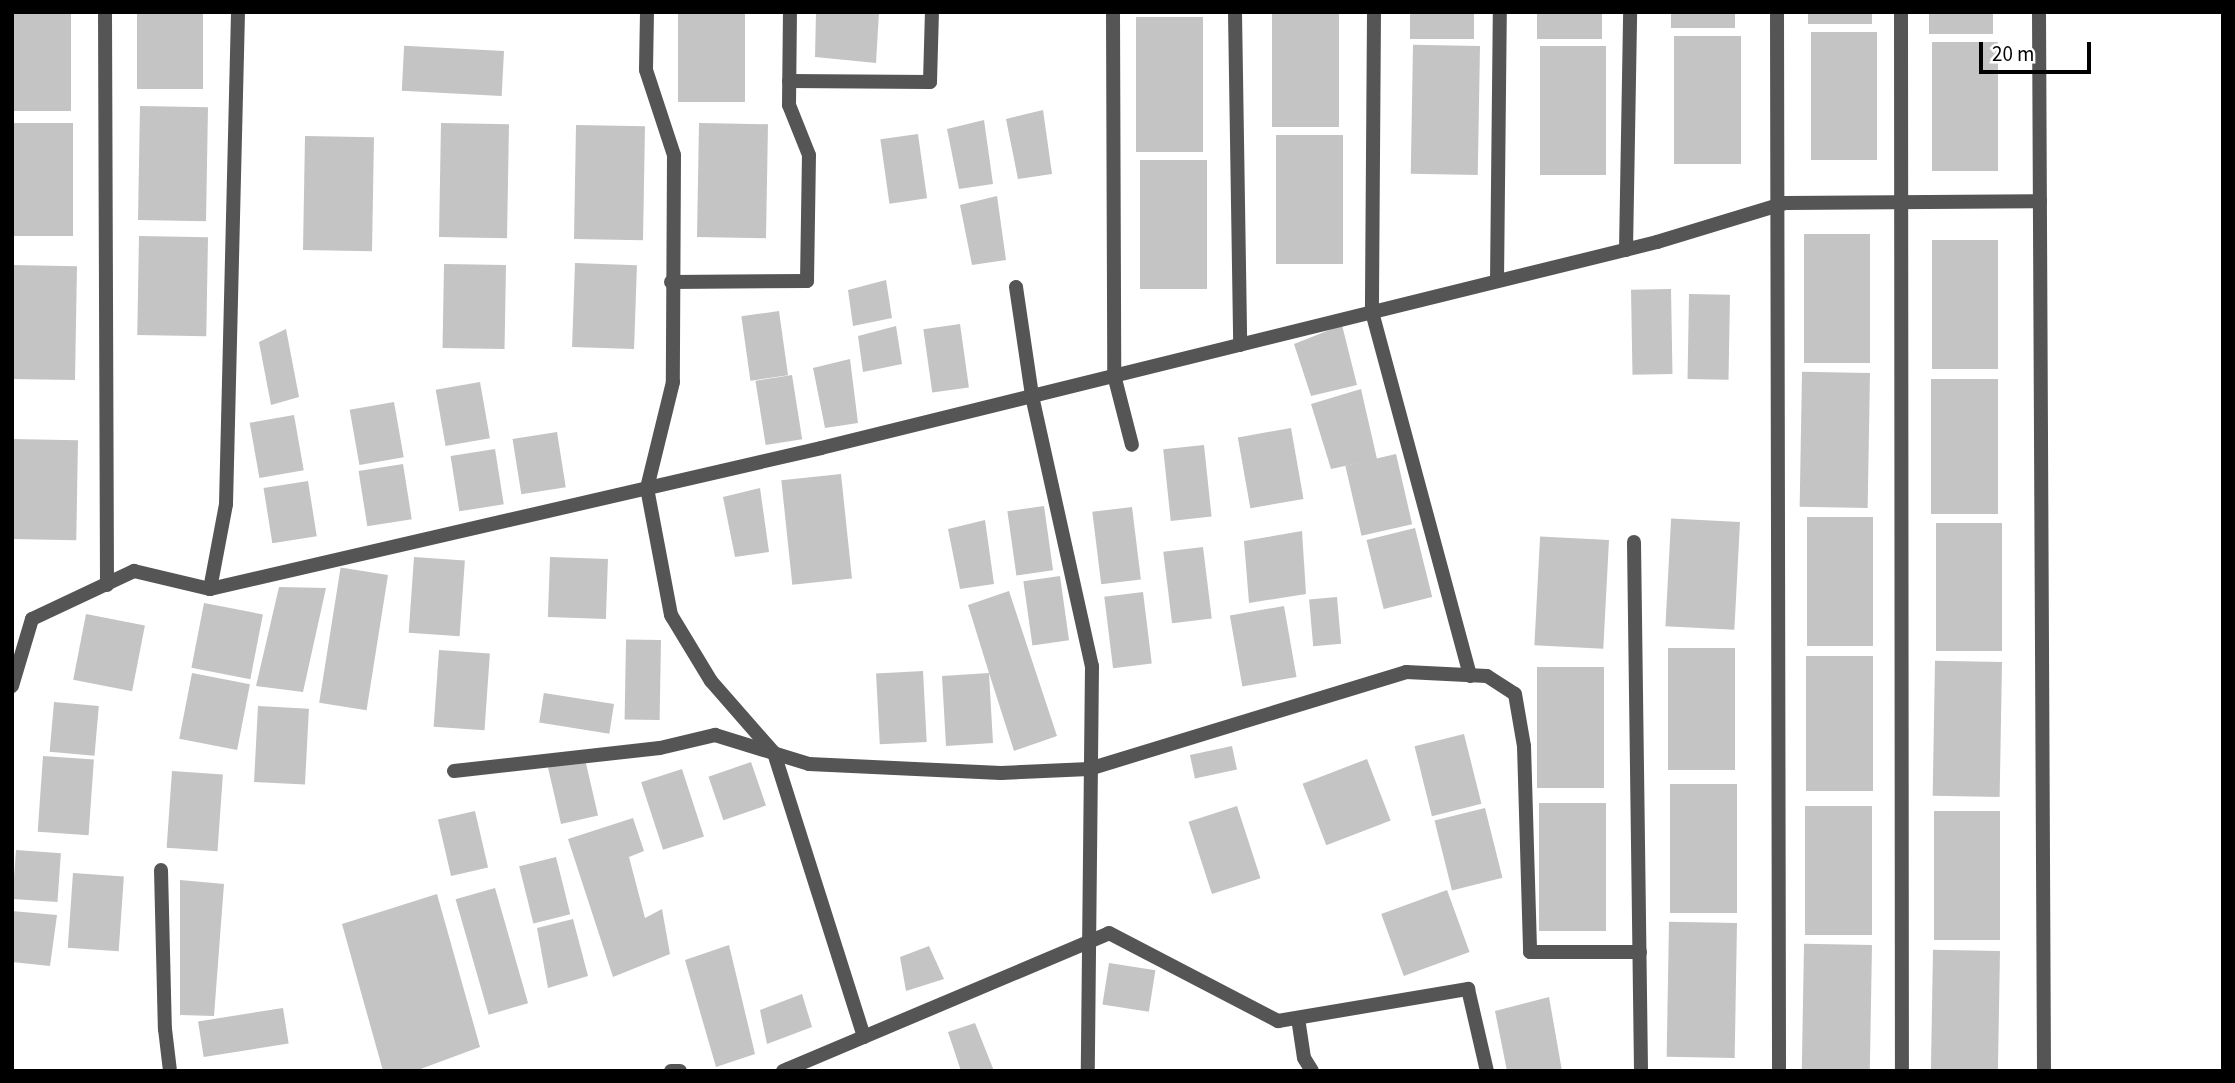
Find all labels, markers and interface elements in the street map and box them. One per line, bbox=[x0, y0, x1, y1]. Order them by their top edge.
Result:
scale bar bbox=[1983, 28, 2095, 72]
text: 20 m bbox=[1992, 39, 2034, 69]

